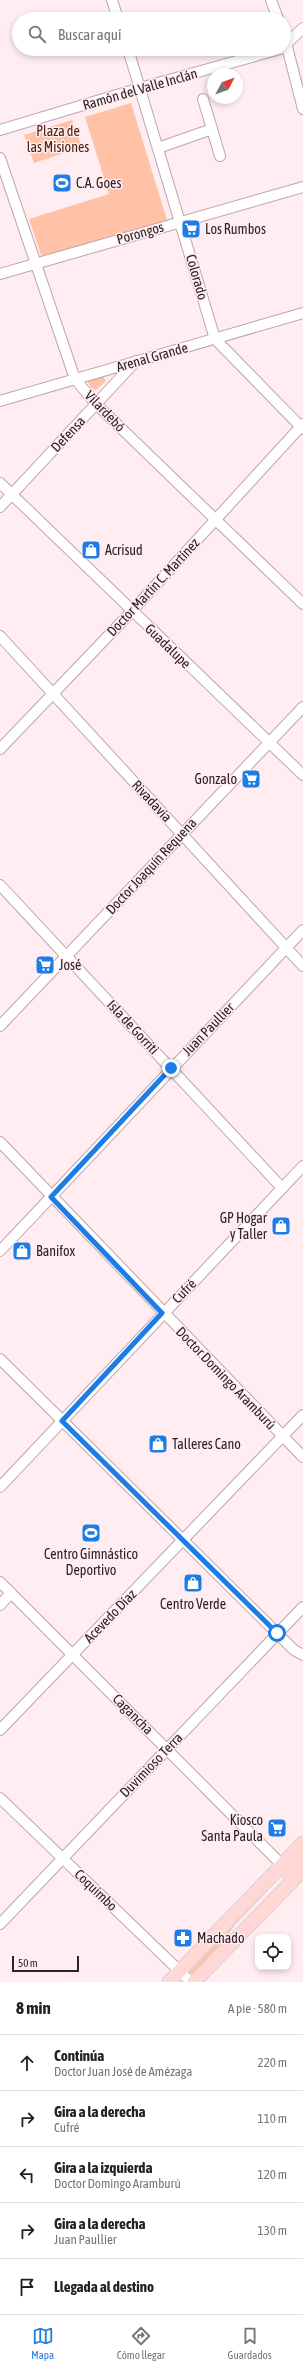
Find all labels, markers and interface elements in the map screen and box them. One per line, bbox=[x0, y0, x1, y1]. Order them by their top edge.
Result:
search box bbox=[12, 12, 291, 56]
icon: search bbox=[26, 23, 48, 45]
text: Buscar aquí bbox=[58, 26, 121, 43]
street label: Ramón del Valle Inclán bbox=[81, 65, 199, 113]
north arrow bbox=[207, 68, 243, 104]
park label: Plaza de las Misiones bbox=[27, 123, 89, 155]
sports icon: C.A. Goes bbox=[51, 172, 73, 194]
place label: C.A. Goes bbox=[76, 175, 121, 191]
supermarket icon: Los Rumbos bbox=[180, 218, 202, 240]
street label: Porongos bbox=[115, 219, 165, 247]
place label: Los Rumbos bbox=[205, 221, 266, 237]
street label: Colorado bbox=[183, 252, 211, 302]
street label: Arenal Grande bbox=[114, 339, 190, 375]
street label: Vilardebó bbox=[82, 387, 128, 435]
street label: Defensa bbox=[48, 413, 88, 455]
street label: Doctor Martín C. Martínez bbox=[104, 535, 202, 639]
shop icon: Acrisud bbox=[80, 539, 102, 561]
place label: Acrisud bbox=[105, 542, 143, 558]
street label: Guadalupe bbox=[142, 620, 194, 672]
supermarket icon: Gonzalo bbox=[240, 768, 262, 790]
place label: Gonzalo bbox=[195, 771, 237, 787]
street label: Rivadavia bbox=[129, 777, 175, 825]
street label: Doctor Joaquín Requena bbox=[102, 815, 200, 917]
supermarket icon: José bbox=[34, 954, 56, 976]
place label: José bbox=[59, 957, 81, 973]
street label: Isla de Gorriti bbox=[104, 997, 162, 1057]
street label: Juan Paullier bbox=[179, 999, 238, 1059]
route end bbox=[162, 1059, 180, 1077]
place label: GP Hogar y Taller bbox=[220, 1210, 268, 1242]
shop icon: GP Hogar y Taller bbox=[270, 1215, 292, 1237]
shop icon: Banifox bbox=[11, 1240, 33, 1262]
place label: Banifox bbox=[36, 1243, 75, 1259]
street label: Cufré bbox=[169, 1276, 199, 1306]
street label: Doctor Domingo Aramburú bbox=[173, 1323, 279, 1433]
shop icon: Talleres Cano bbox=[147, 1433, 169, 1455]
place label: Talleres Cano bbox=[172, 1436, 241, 1452]
sports icon: Centro Gimnástico Deportivo bbox=[80, 1522, 102, 1544]
place label: Centro Gimnástico Deportivo bbox=[44, 1546, 138, 1578]
shop icon: Centro Verde bbox=[182, 1572, 204, 1594]
street label: Acevedo Díaz bbox=[81, 1586, 139, 1646]
place label: Centro Verde bbox=[160, 1596, 226, 1612]
route start bbox=[268, 1624, 286, 1642]
street label: Cagancha bbox=[110, 1691, 156, 1737]
street label: Duvimioso Terra bbox=[116, 1730, 186, 1800]
place label: Kiosco Santa Paula bbox=[201, 1812, 263, 1844]
supermarket icon: Kiosco Santa Paula bbox=[266, 1817, 288, 1839]
street label: Coquimbo bbox=[71, 1866, 121, 1914]
pharmacy icon: Machado bbox=[172, 1927, 194, 1949]
place label: Machado bbox=[197, 1930, 245, 1946]
map controls bbox=[255, 1934, 291, 1970]
button: locate bbox=[255, 1934, 291, 1970]
scale bar bbox=[12, 1954, 79, 1973]
text: 50 m bbox=[18, 1957, 38, 1969]
text: 8 min bbox=[16, 1998, 51, 2018]
text: A pie · 580 m bbox=[228, 2001, 287, 2016]
text: Continúa bbox=[54, 2047, 104, 2064]
icon: ahead bbox=[16, 2052, 38, 2074]
text: 220 m bbox=[258, 2055, 287, 2070]
text: Doctor Juan José de Amézaga bbox=[54, 2064, 192, 2079]
text: Gira a la derecha bbox=[54, 2103, 145, 2120]
icon: right bbox=[16, 2108, 38, 2130]
text: 110 m bbox=[258, 2111, 287, 2126]
text: Cufré bbox=[54, 2120, 79, 2135]
text: Gira a la izquierda bbox=[54, 2159, 152, 2176]
icon: left bbox=[16, 2164, 38, 2186]
text: 120 m bbox=[258, 2167, 287, 2182]
text: Doctor Domingo Aramburú bbox=[54, 2176, 181, 2191]
text: Gira a la derecha bbox=[54, 2215, 145, 2232]
icon: right bbox=[16, 2220, 38, 2242]
text: 130 m bbox=[258, 2223, 287, 2238]
text: Juan Paullier bbox=[54, 2232, 117, 2247]
icon: arrive bbox=[16, 2276, 38, 2298]
text: Llegada al destino bbox=[54, 2278, 154, 2295]
tab: Mapa bbox=[31, 2325, 54, 2361]
tab: Cómo llegar bbox=[117, 2325, 165, 2361]
tab: Guardados bbox=[228, 2325, 272, 2361]

